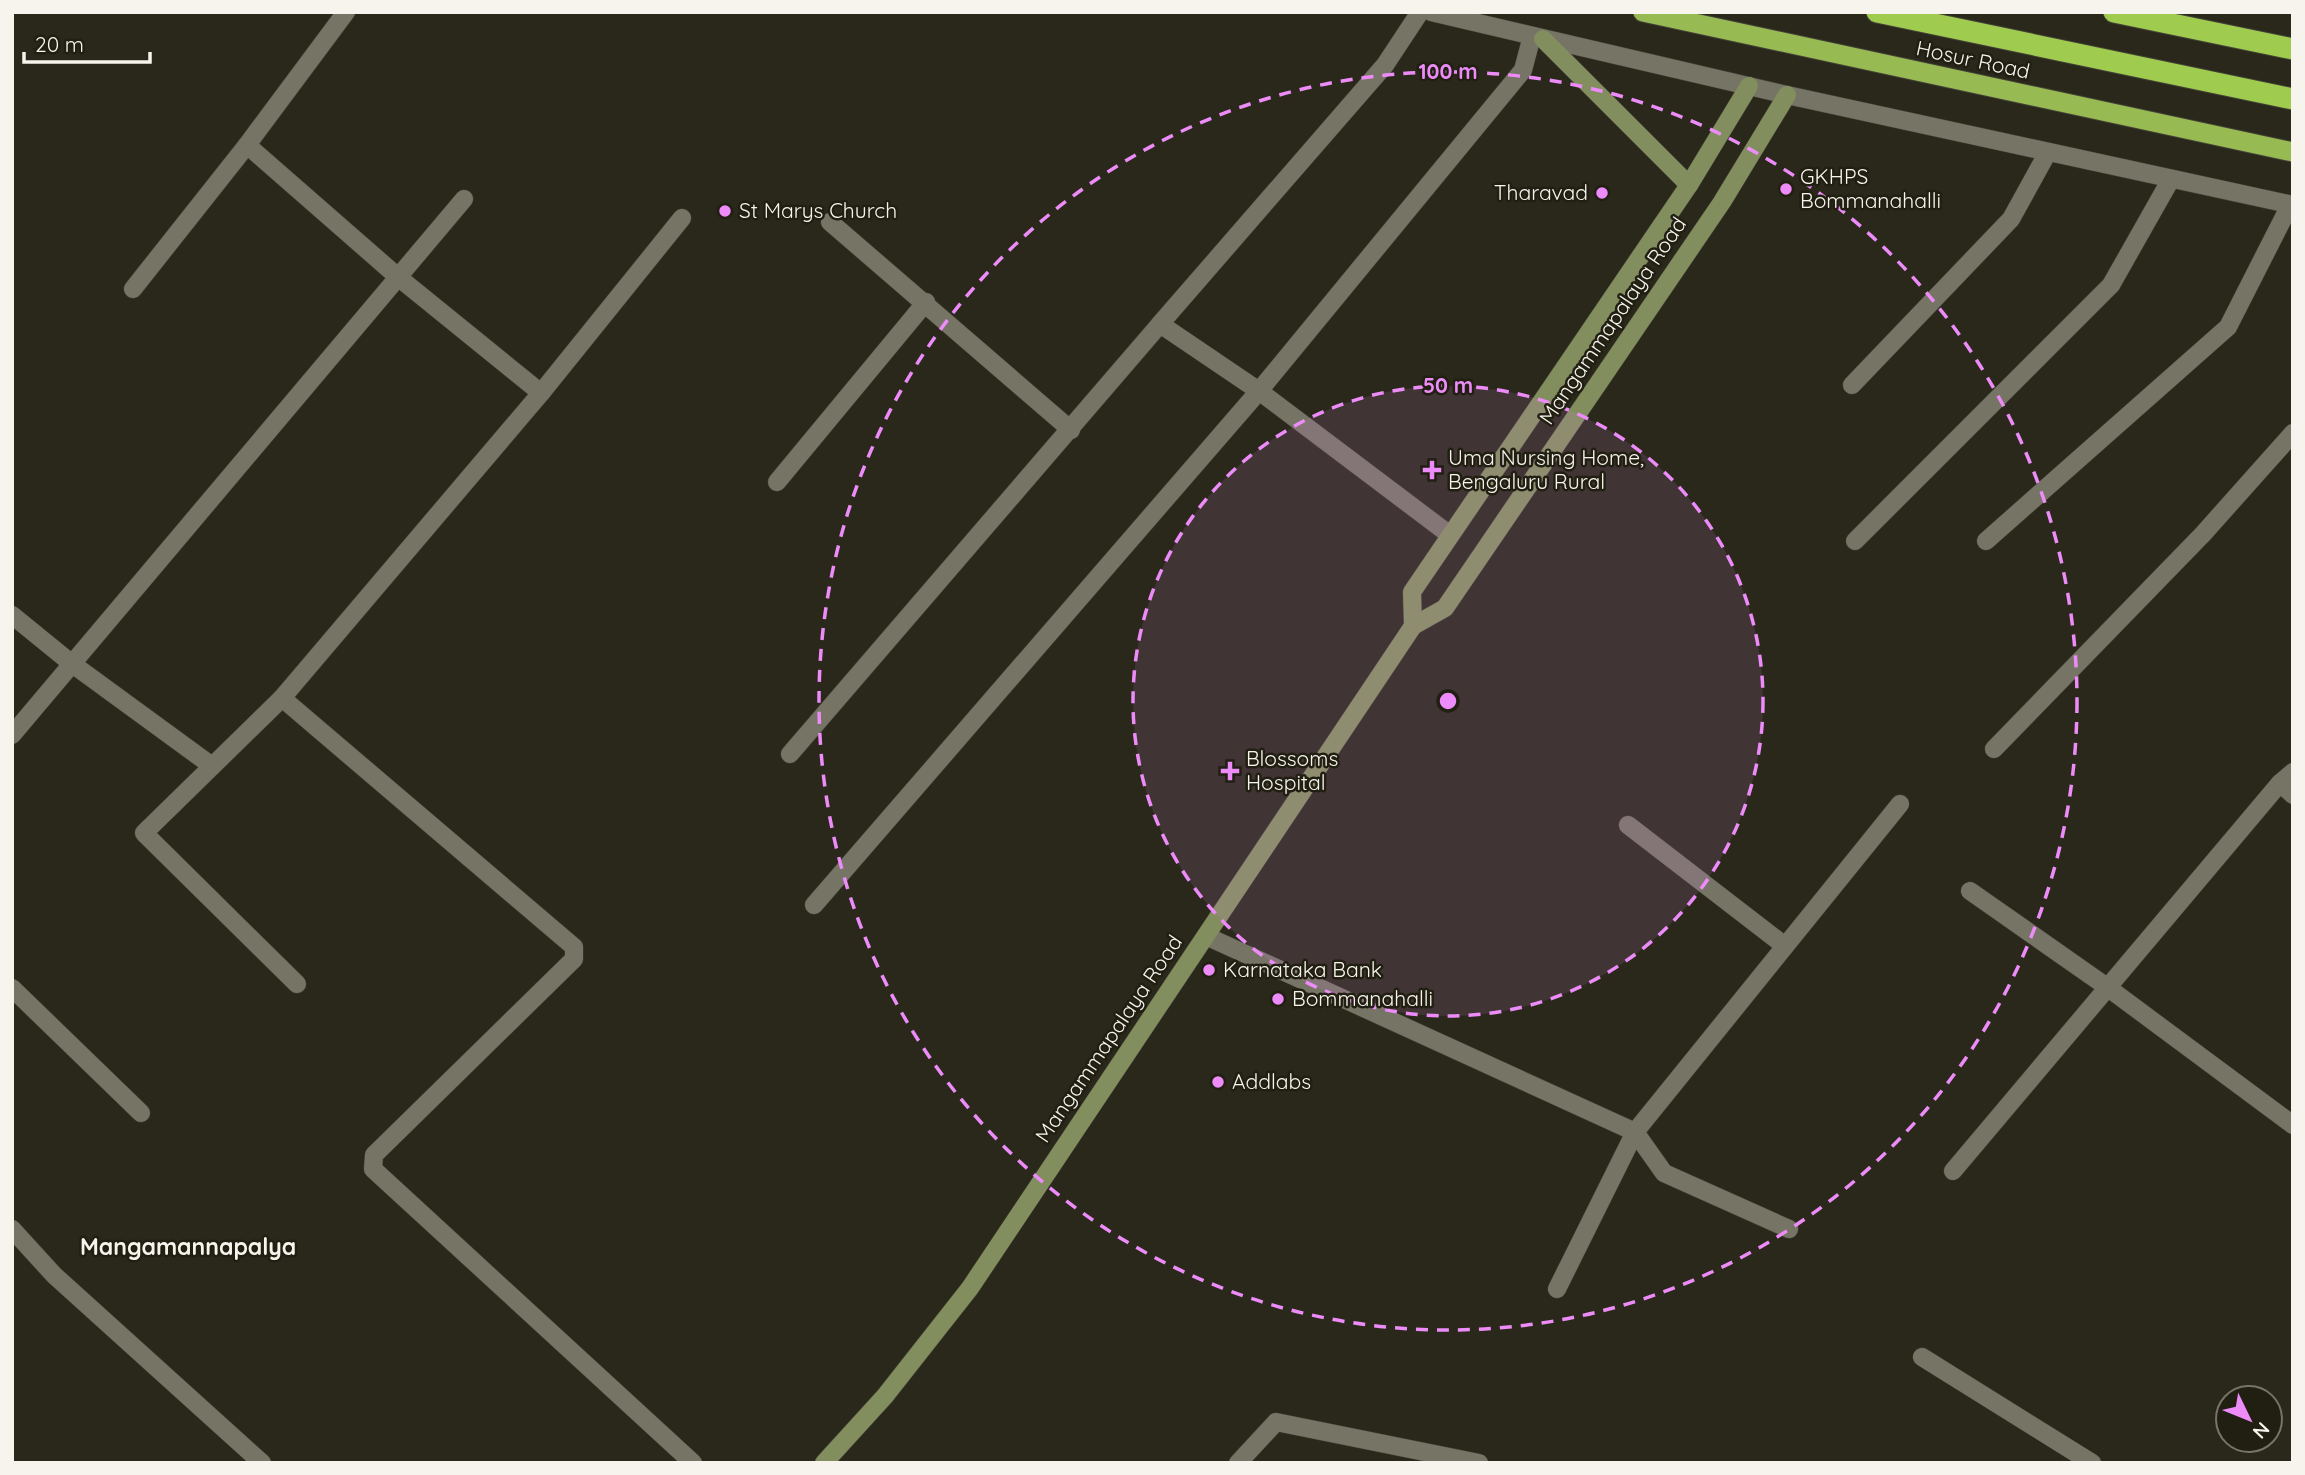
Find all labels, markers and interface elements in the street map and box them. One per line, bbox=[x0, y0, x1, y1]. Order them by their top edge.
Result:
scale bar bbox=[24, 21, 150, 65]
text: 20 m bbox=[35, 31, 84, 57]
street label: Hosur Road bbox=[1914, 34, 2032, 84]
text: 100 m bbox=[1418, 58, 1478, 84]
place label: GKHPS Bommanahalli bbox=[1800, 163, 1941, 213]
place label: Tharavad bbox=[1494, 179, 1588, 205]
marker: GKHPS Bommanahalli bbox=[1778, 181, 1794, 197]
marker: Tharavad bbox=[1594, 185, 1610, 201]
place label: St Marys Church bbox=[739, 197, 897, 223]
marker: St Marys Church bbox=[717, 203, 733, 219]
street label: Mangammapalaya Road bbox=[1533, 212, 1691, 429]
text: 50 m bbox=[1423, 372, 1473, 398]
place label: Uma Nursing Home, Bengaluru Rural bbox=[1448, 444, 1644, 494]
marker: Uma Nursing Home, Bengaluru Rural bbox=[1422, 460, 1442, 480]
centre of rings bbox=[1436, 689, 1460, 713]
place label: Blossoms Hospital bbox=[1246, 745, 1338, 795]
marker: Blossoms Hospital bbox=[1220, 761, 1240, 781]
street label: Mangammapalaya Road bbox=[1029, 930, 1187, 1147]
place label: Karnataka Bank bbox=[1223, 956, 1382, 982]
marker: Karnataka Bank bbox=[1201, 962, 1217, 978]
place label: Bommanahalli bbox=[1292, 985, 1433, 1011]
marker: Bommanahalli bbox=[1270, 991, 1286, 1007]
place label: Addlabs bbox=[1232, 1068, 1311, 1094]
marker: Addlabs bbox=[1210, 1074, 1226, 1090]
district label: Mangamannapalya bbox=[80, 1232, 296, 1261]
north arrow bbox=[2214, 1384, 2284, 1454]
text: N bbox=[2248, 1417, 2275, 1444]

